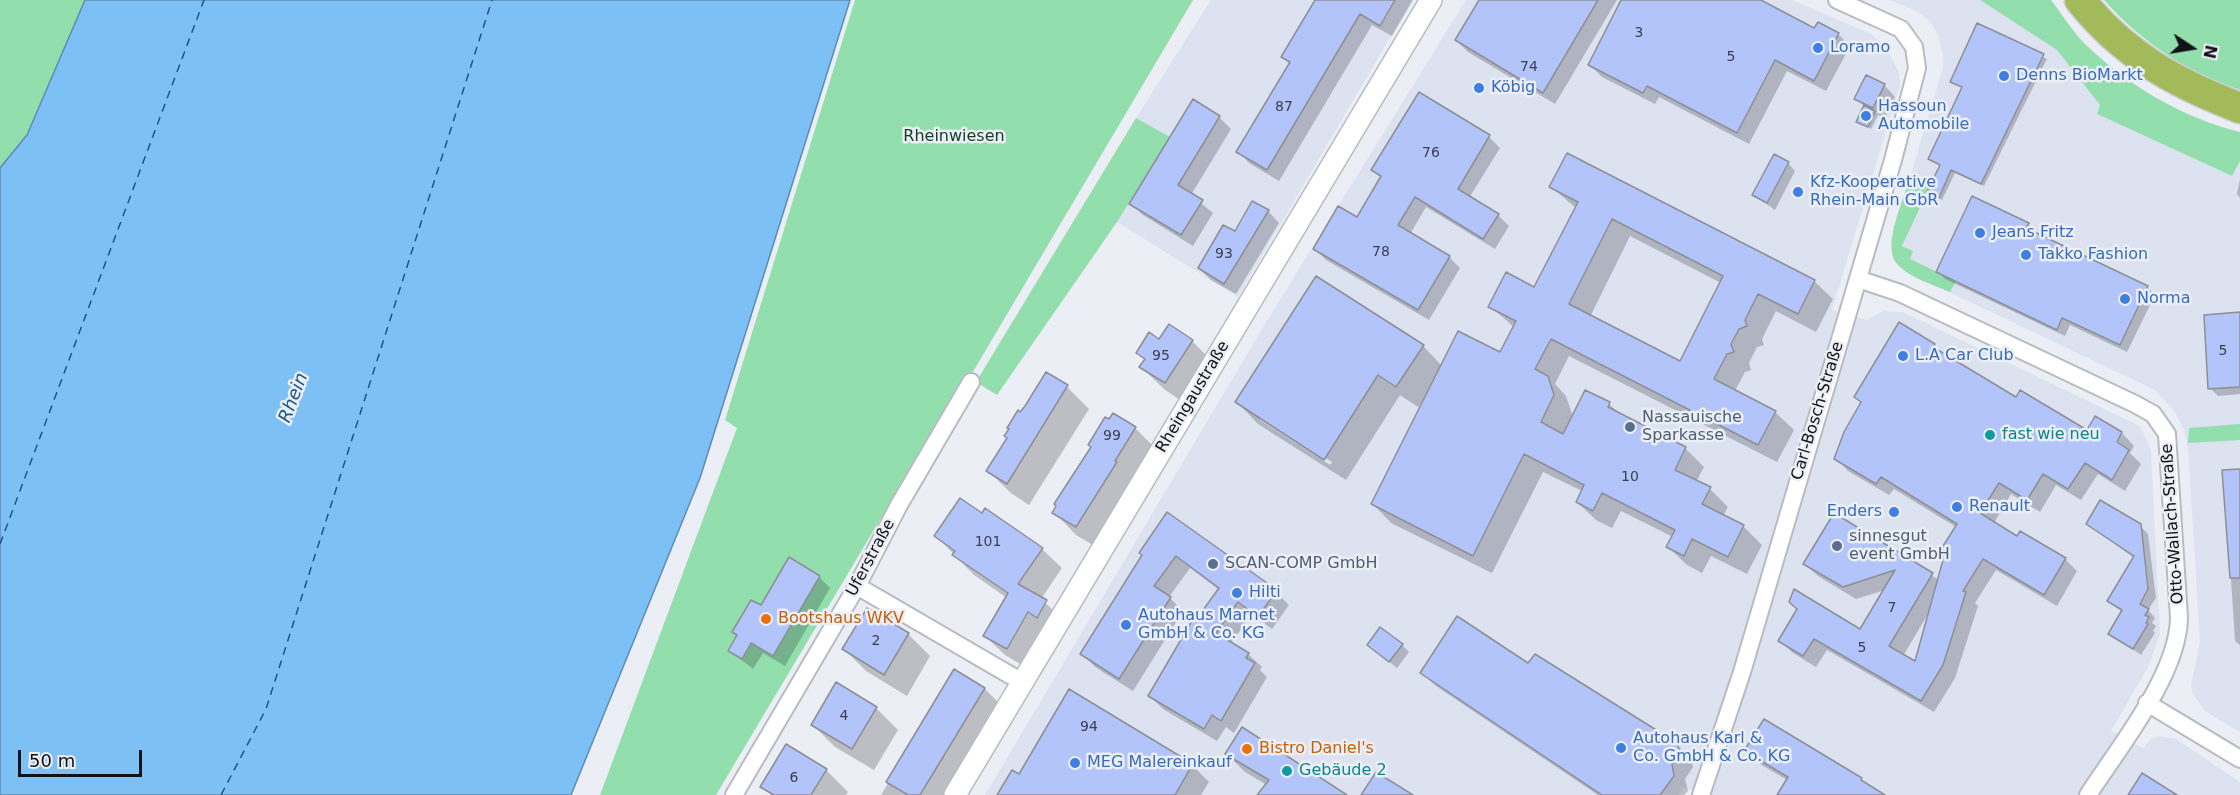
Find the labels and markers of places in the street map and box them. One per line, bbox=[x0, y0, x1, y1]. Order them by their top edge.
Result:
place label: Loramo bbox=[1830, 38, 1890, 58]
marker: Loramo bbox=[1811, 41, 1825, 55]
place label: Denns BioMarkt bbox=[2016, 66, 2143, 86]
marker: Denns BioMarkt bbox=[1997, 69, 2011, 83]
place label: Köbig bbox=[1491, 78, 1535, 98]
marker: Köbig bbox=[1472, 81, 1486, 95]
place label: Hassoun Automobile bbox=[1878, 97, 1969, 135]
marker: Hassoun Automobile bbox=[1859, 109, 1873, 123]
place label: Kfz-Kooperative Rhein-Main GbR bbox=[1810, 173, 1938, 211]
marker: Kfz-Kooperative Rhein-Main GbR bbox=[1791, 185, 1805, 199]
place label: Jeans Fritz bbox=[1992, 223, 2074, 243]
marker: Jeans Fritz bbox=[1973, 226, 1987, 240]
place label: Takko Fashion bbox=[2038, 245, 2148, 265]
marker: Takko Fashion bbox=[2019, 248, 2033, 262]
place label: Norma bbox=[2137, 289, 2190, 309]
marker: Norma bbox=[2118, 292, 2132, 306]
place label: L.A Car Club bbox=[1915, 346, 2014, 366]
marker: L.A Car Club bbox=[1896, 349, 1910, 363]
place label: Nassauische Sparkasse bbox=[1642, 408, 1742, 446]
marker: Nassauische Sparkasse bbox=[1623, 420, 1637, 434]
place label: fast wie neu bbox=[2002, 425, 2100, 445]
marker: fast wie neu bbox=[1983, 428, 1997, 442]
place label: Renault bbox=[1969, 497, 2030, 517]
marker: Renault bbox=[1950, 500, 1964, 514]
place label: Enders bbox=[1827, 502, 1882, 522]
marker: Enders bbox=[1887, 505, 1901, 519]
place label: sinnesgut event GmbH bbox=[1849, 527, 1950, 565]
marker: sinnesgut event GmbH bbox=[1830, 539, 1844, 553]
place label: SCAN-COMP GmbH bbox=[1225, 554, 1377, 574]
marker: SCAN-COMP GmbH bbox=[1206, 557, 1220, 571]
place label: Hilti bbox=[1249, 583, 1281, 603]
marker: Hilti bbox=[1230, 586, 1244, 600]
place label: Autohaus Marnet GmbH & Co. KG bbox=[1138, 606, 1275, 644]
place label: Bootshaus WKV bbox=[778, 609, 904, 629]
marker: Bootshaus WKV bbox=[759, 612, 773, 626]
marker: Autohaus Marnet GmbH & Co. KG bbox=[1119, 618, 1133, 632]
place label: Autohaus Karl & Co. GmbH & Co. KG bbox=[1633, 729, 1790, 767]
place label: Bistro Daniel's bbox=[1259, 739, 1374, 759]
marker: Autohaus Karl & Co. GmbH & Co. KG bbox=[1614, 741, 1628, 755]
marker: Bistro Daniel's bbox=[1240, 742, 1254, 756]
place label: MEG Malereinkauf bbox=[1087, 753, 1232, 773]
marker: MEG Malereinkauf bbox=[1068, 756, 1082, 770]
place label: Gebäude 2 bbox=[1299, 761, 1387, 781]
marker: Gebäude 2 bbox=[1280, 764, 1294, 778]

